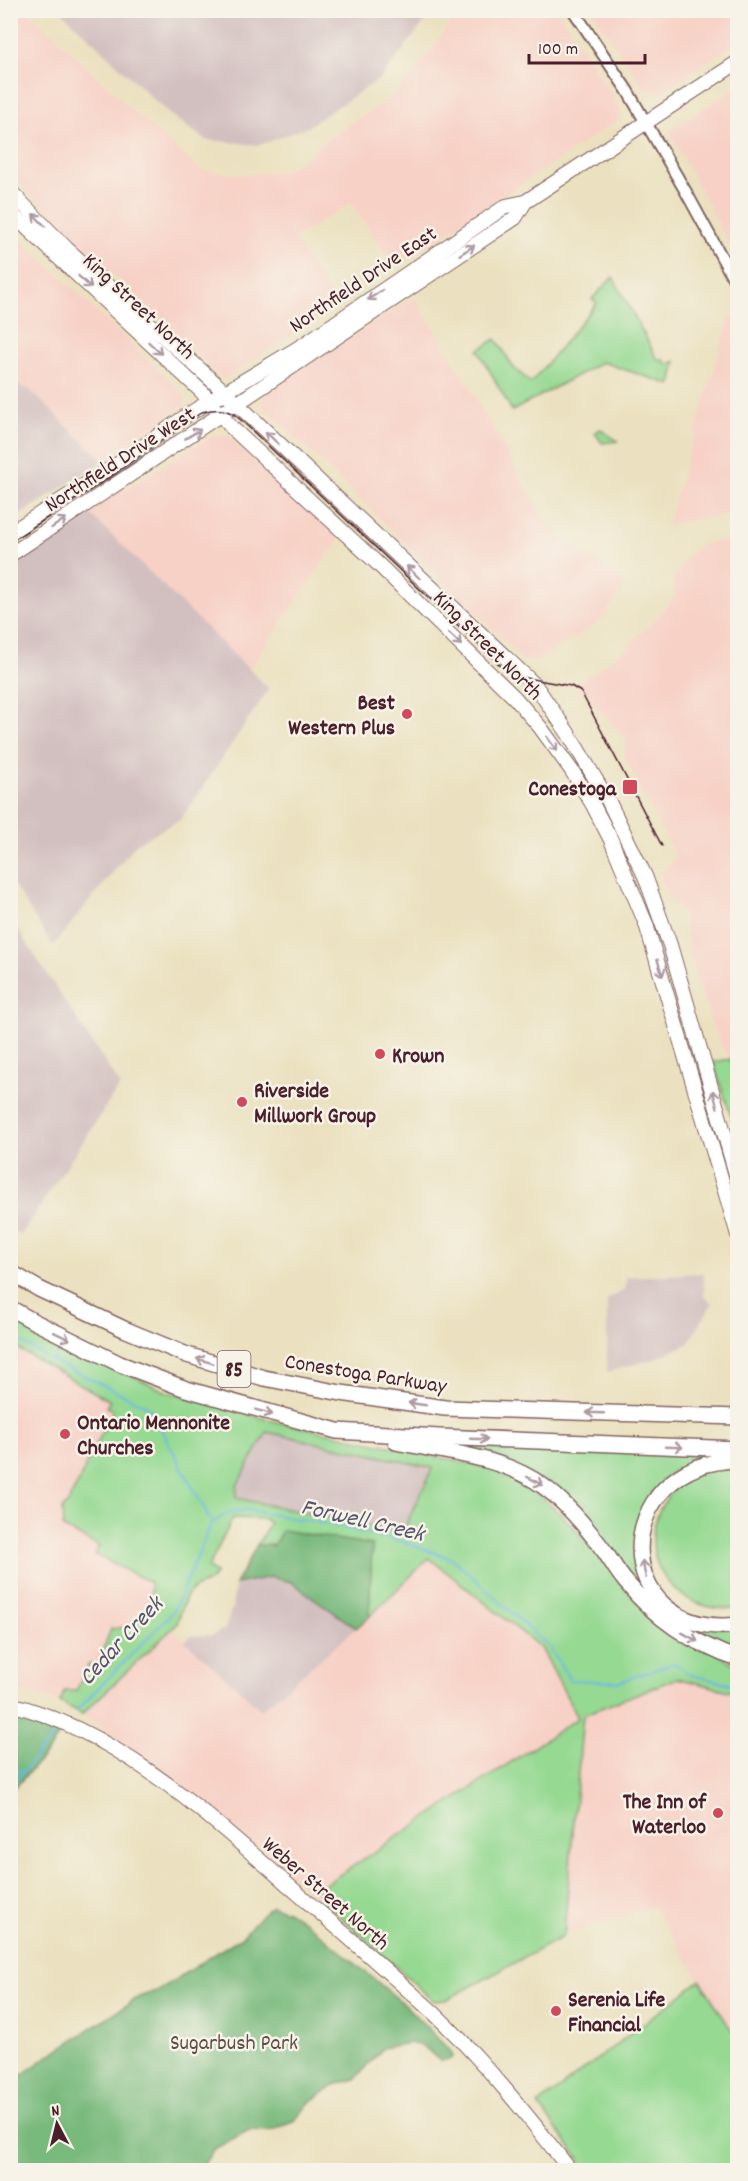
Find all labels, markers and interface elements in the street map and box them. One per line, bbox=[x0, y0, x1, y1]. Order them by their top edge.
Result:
scale bar bbox=[529, 27, 644, 65]
text: 100 m bbox=[538, 38, 578, 63]
one-way arrow bbox=[31, 213, 46, 227]
street label: Northfield Drive East bbox=[284, 220, 444, 342]
one-way arrow bbox=[459, 243, 476, 256]
street label: King Street North bbox=[74, 247, 201, 368]
one-way arrow bbox=[77, 275, 92, 289]
one-way arrow bbox=[367, 289, 383, 301]
one-way arrow bbox=[147, 341, 162, 355]
street label: Northfield Drive West bbox=[39, 400, 203, 521]
one-way arrow bbox=[184, 428, 201, 440]
one-way arrow bbox=[264, 430, 279, 445]
one-way arrow bbox=[50, 517, 67, 529]
one-way arrow bbox=[406, 564, 421, 579]
street label: King Street North bbox=[424, 584, 549, 709]
one-way arrow bbox=[447, 632, 462, 647]
place label: Best Western Plus bbox=[288, 689, 396, 745]
marker: Best Western Plus bbox=[400, 707, 414, 721]
one-way arrow bbox=[546, 735, 558, 751]
place label: Conestoga bbox=[528, 775, 617, 806]
marker: Conestoga bbox=[621, 778, 639, 796]
one-way arrow bbox=[655, 958, 666, 977]
place label: Krown bbox=[392, 1042, 444, 1073]
marker: Krown bbox=[373, 1047, 387, 1061]
place label: Riverside Millwork Group bbox=[254, 1077, 376, 1133]
one-way arrow bbox=[709, 1090, 720, 1109]
marker: Riverside Millwork Group bbox=[235, 1095, 249, 1109]
one-way arrow bbox=[53, 1330, 71, 1342]
street label: Conestoga Parkway bbox=[282, 1347, 450, 1404]
road number: 85 bbox=[218, 1351, 250, 1387]
one-way arrow bbox=[196, 1354, 215, 1365]
one-way arrow bbox=[407, 1398, 427, 1409]
one-way arrow bbox=[254, 1407, 273, 1418]
one-way arrow bbox=[586, 1407, 606, 1419]
place label: Ontario Mennonite Churches bbox=[77, 1409, 230, 1465]
marker: Ontario Mennonite Churches bbox=[58, 1427, 72, 1441]
one-way arrow bbox=[469, 1433, 489, 1444]
one-way arrow bbox=[664, 1441, 684, 1452]
one-way arrow bbox=[526, 1475, 543, 1487]
water label: Forwell Creek bbox=[298, 1491, 429, 1553]
one-way arrow bbox=[638, 1560, 649, 1579]
water label: Cedar Creek bbox=[72, 1588, 174, 1694]
one-way arrow bbox=[681, 1631, 698, 1643]
place label: The Inn of Waterloo bbox=[623, 1788, 707, 1844]
marker: The Inn of Waterloo bbox=[711, 1806, 725, 1820]
street label: Weber Street North bbox=[254, 1830, 395, 1959]
place label: Serenia Life Financial bbox=[568, 1986, 666, 2042]
marker: Serenia Life Financial bbox=[549, 2004, 563, 2018]
park label: Sugarbush Park bbox=[170, 2029, 298, 2060]
north arrow bbox=[27, 2094, 87, 2154]
text: N bbox=[50, 2100, 61, 2123]

